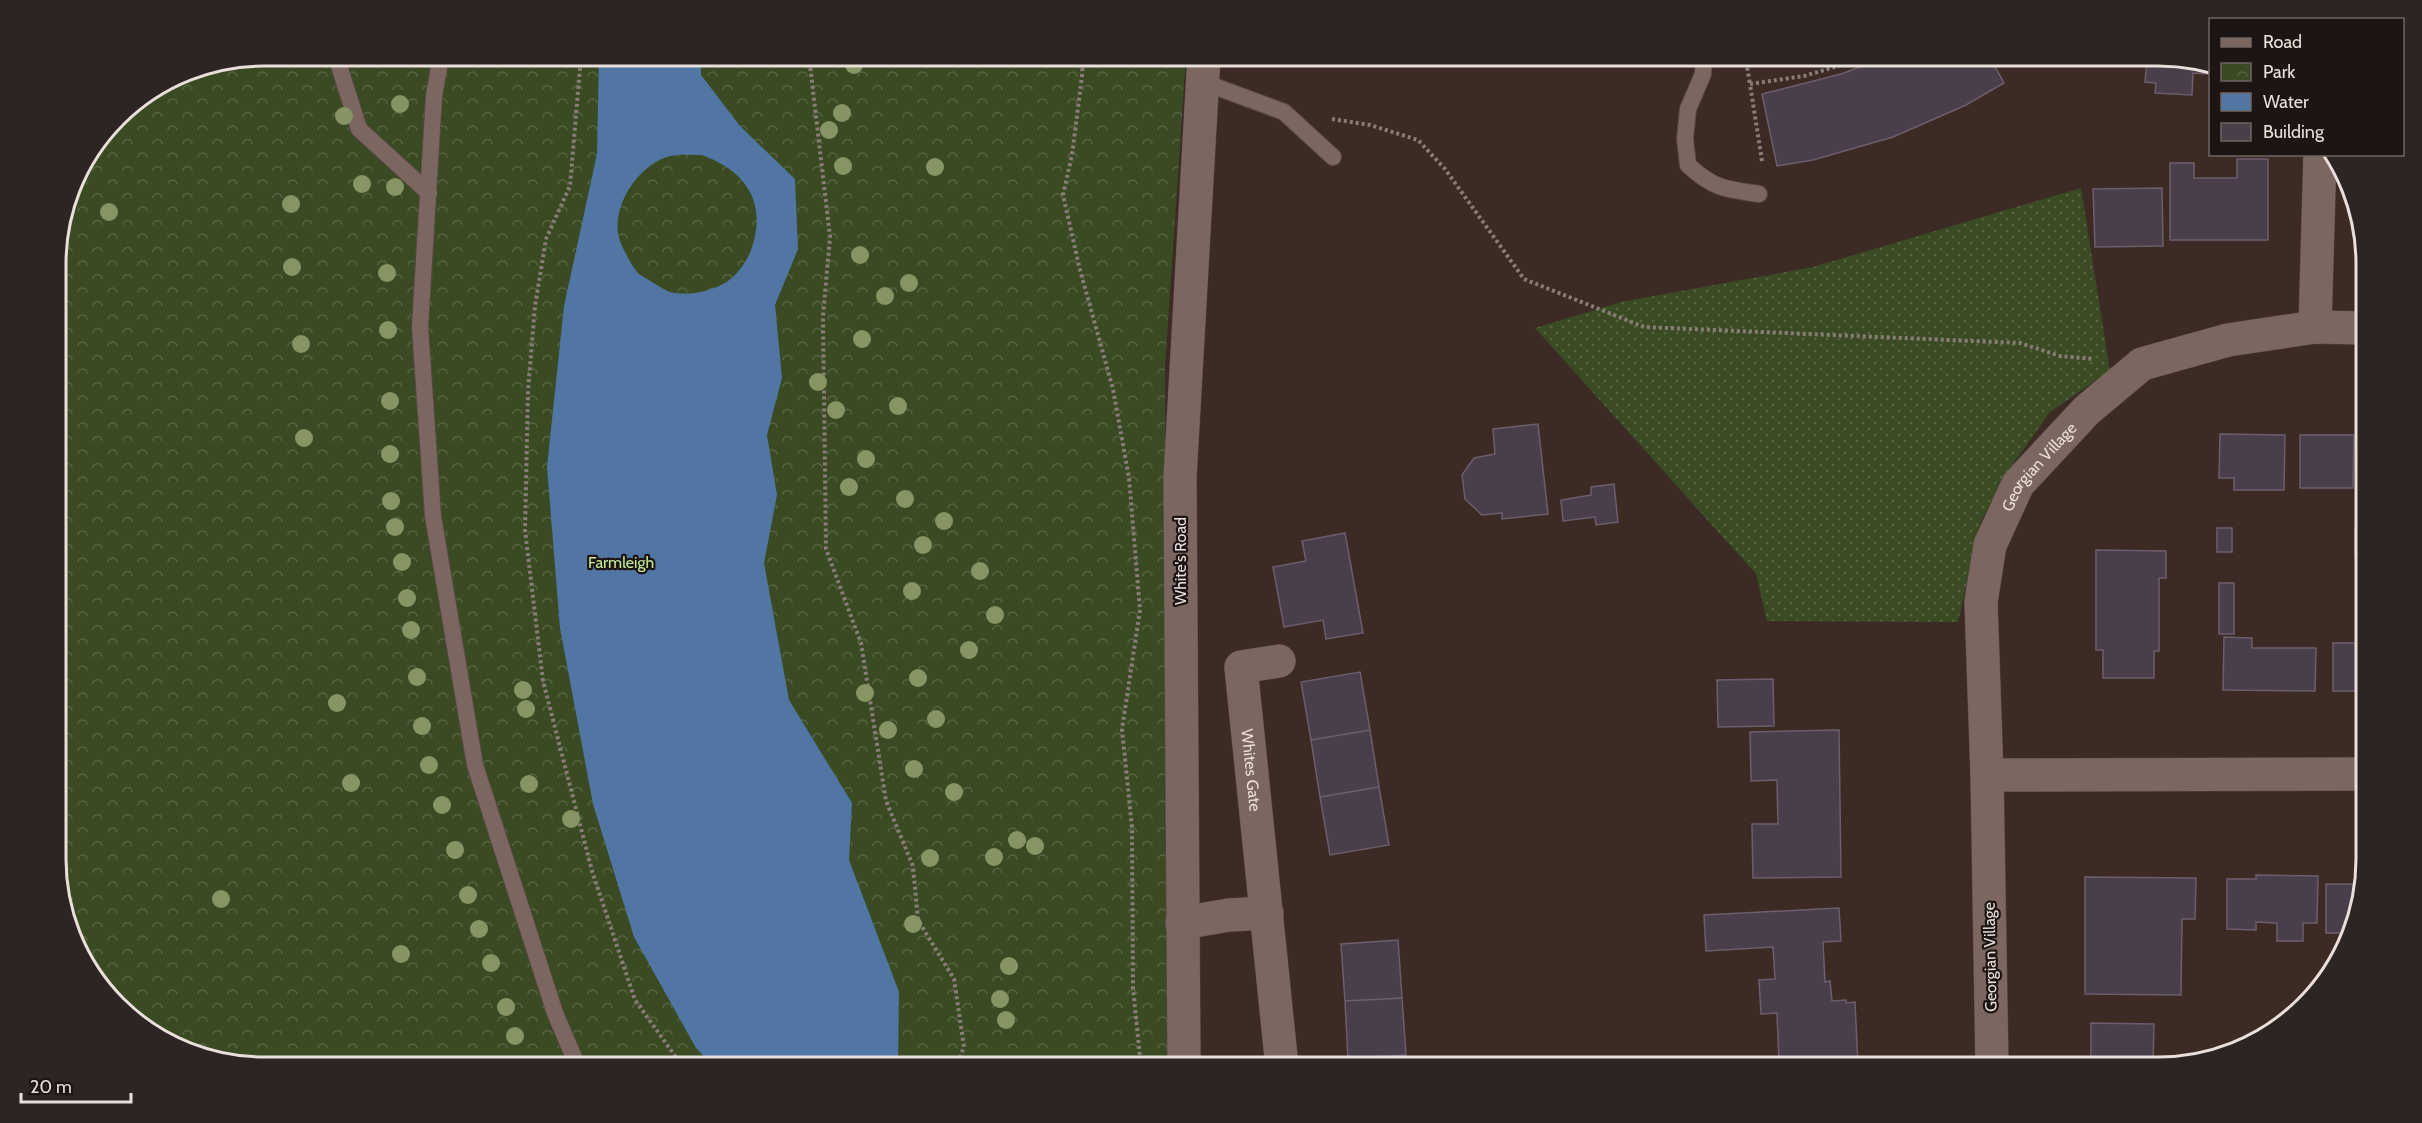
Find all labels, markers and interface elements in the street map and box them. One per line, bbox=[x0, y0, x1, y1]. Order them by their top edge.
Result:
legend bbox=[2209, 18, 2404, 156]
text: Road bbox=[2263, 31, 2302, 53]
text: Park bbox=[2263, 61, 2296, 83]
text: Water bbox=[2263, 91, 2309, 113]
text: Building bbox=[2263, 121, 2325, 143]
street label: Georgian Village bbox=[1997, 418, 2080, 514]
street label: White's Road bbox=[1171, 517, 1190, 605]
park label: Farmleigh bbox=[588, 553, 654, 572]
street label: Whites Gate bbox=[1238, 728, 1265, 812]
street label: Georgian Village bbox=[1980, 902, 2000, 1012]
scale bar bbox=[21, 1066, 130, 1104]
text: 20 m bbox=[30, 1076, 72, 1098]

